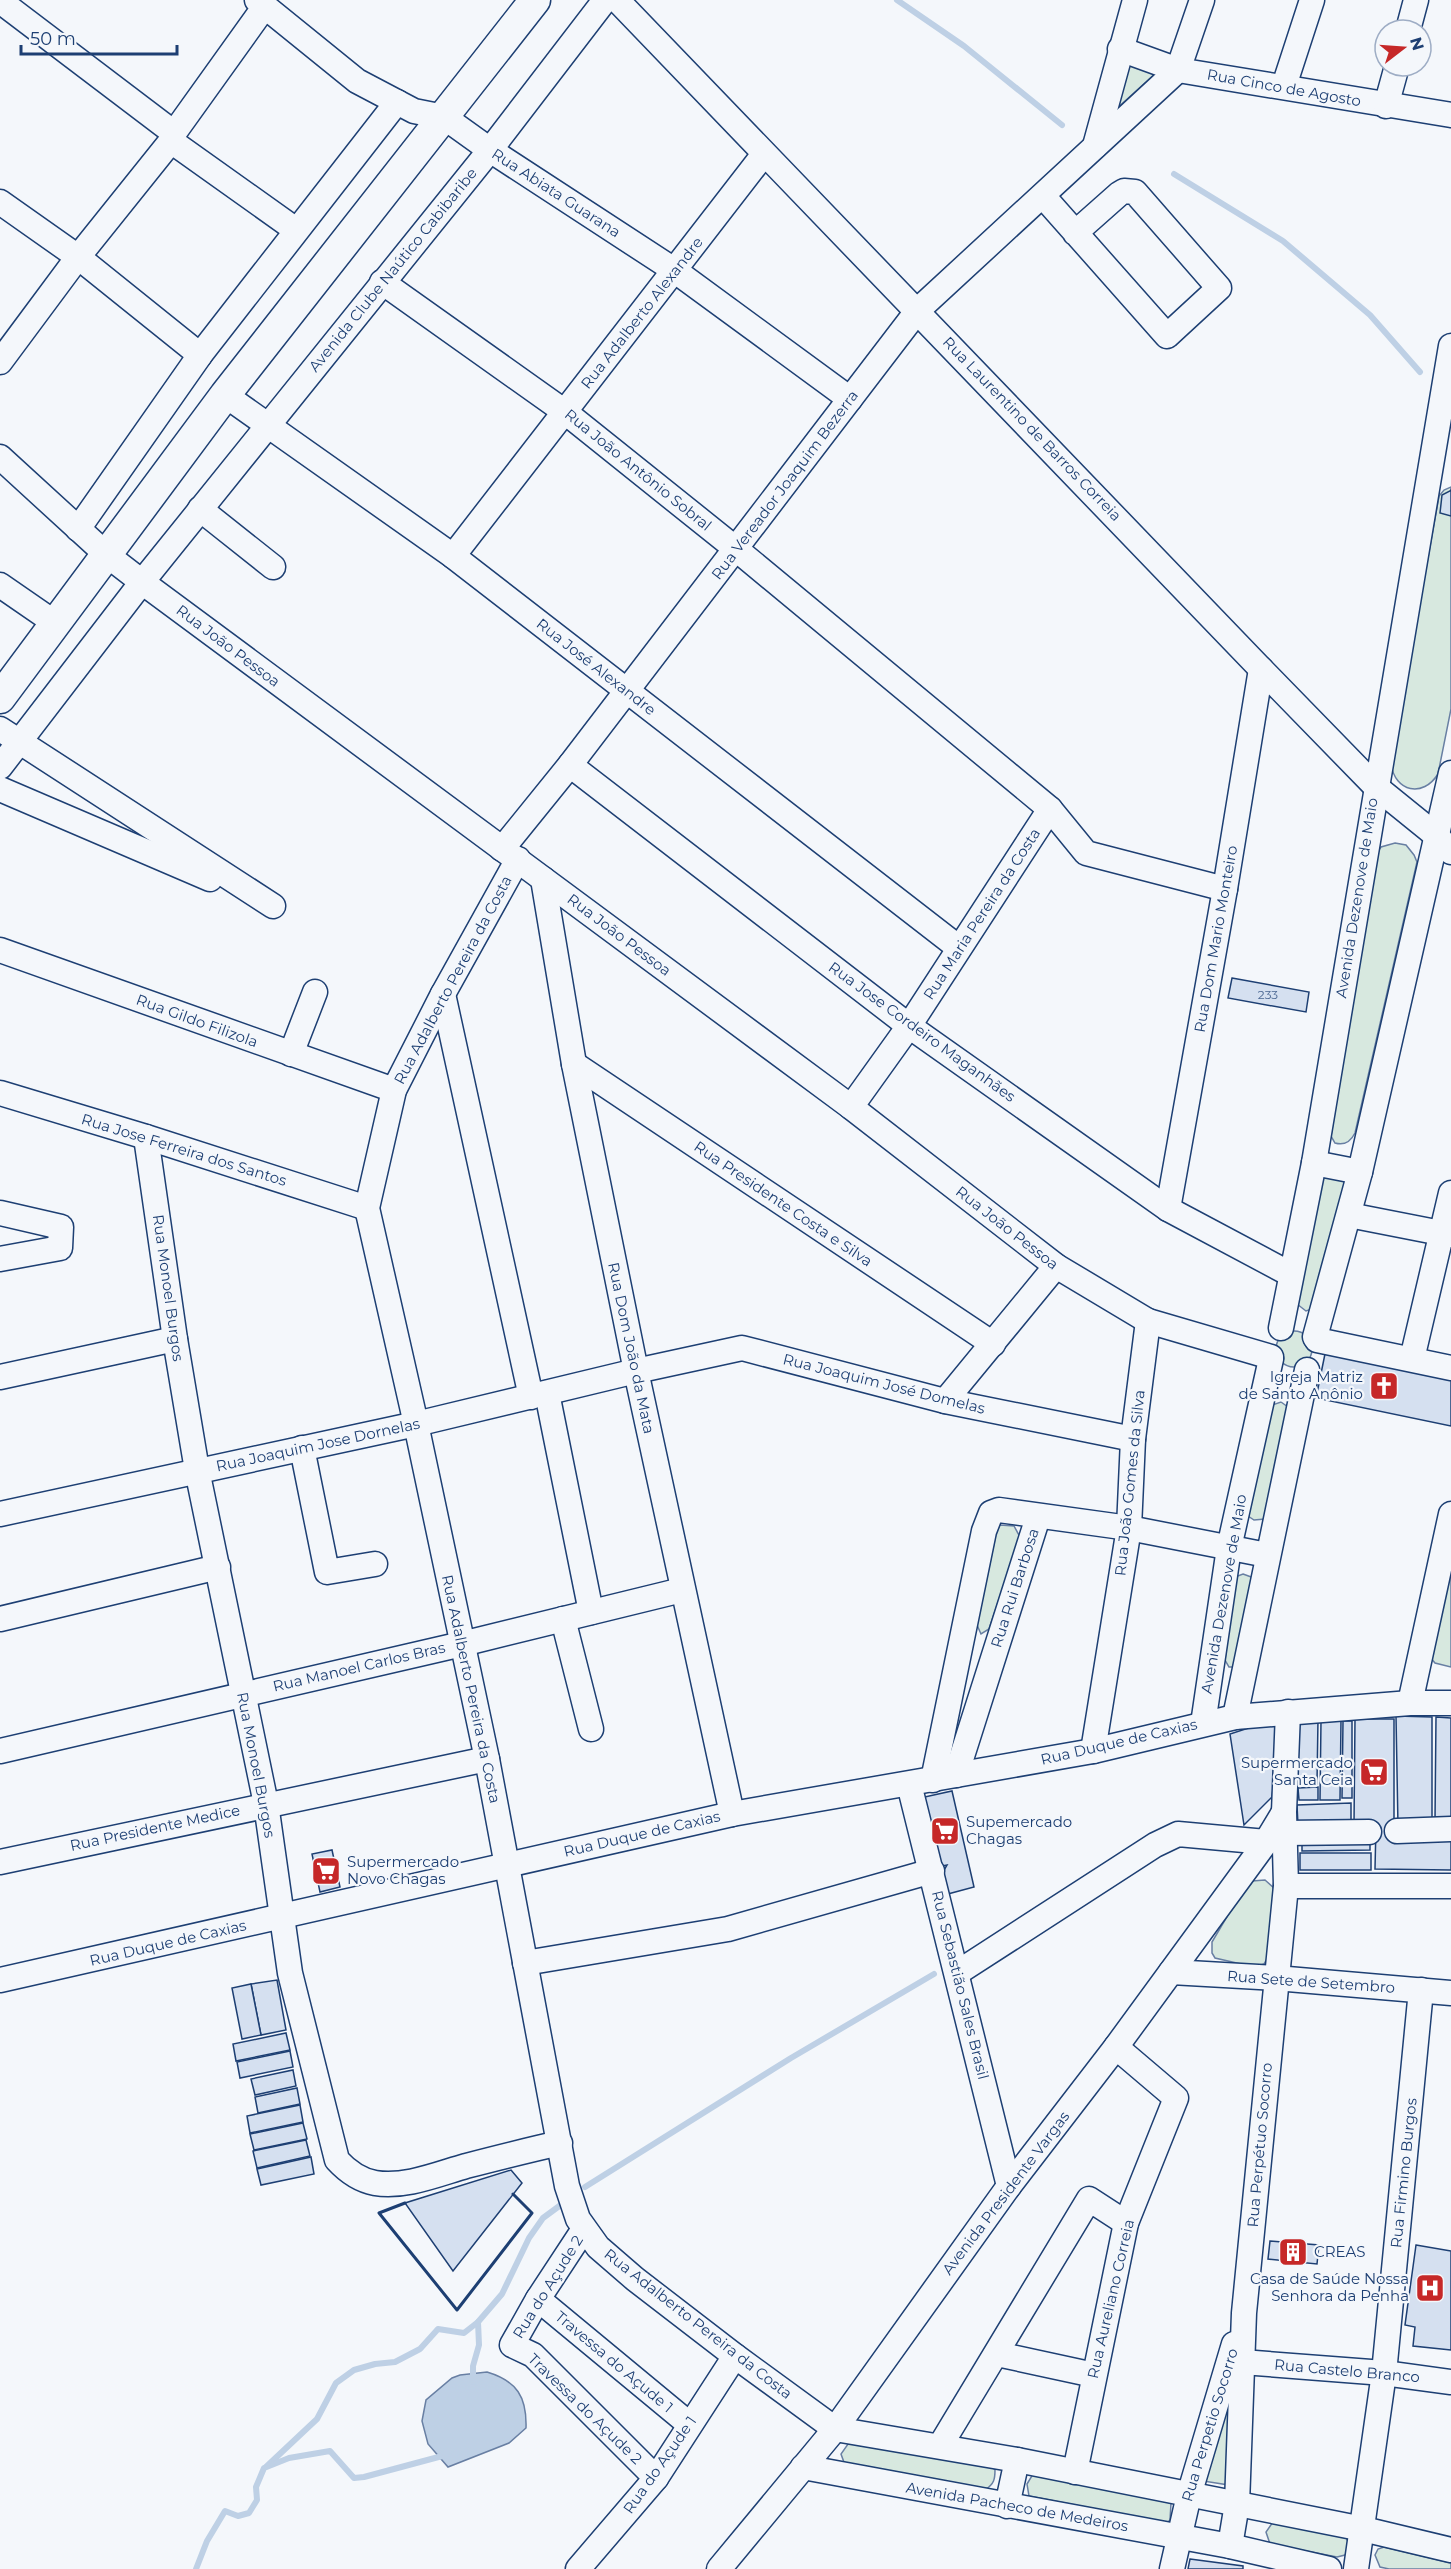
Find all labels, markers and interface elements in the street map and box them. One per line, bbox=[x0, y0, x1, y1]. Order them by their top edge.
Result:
scale bar bbox=[21, 18, 177, 56]
north arrow bbox=[1373, 18, 1433, 78]
text: 50 m bbox=[30, 28, 76, 50]
text: N bbox=[1406, 35, 1428, 53]
street label: Rua Cinco de Agosto bbox=[1206, 65, 1363, 110]
street label: Rua Abiata Guarana bbox=[488, 144, 624, 241]
street label: Avenida Clube Naútico Cabibaribe bbox=[304, 164, 481, 376]
street label: Rua Adalberto Alexandre bbox=[576, 233, 707, 392]
street label: Rua Laurentino de Barros Correia bbox=[939, 332, 1126, 525]
street label: Rua Vereador Joaquim Bezerra bbox=[707, 386, 862, 583]
street label: Rua João Antônio Sobral bbox=[561, 404, 716, 535]
street label: Rua João Pessoa bbox=[173, 600, 284, 691]
street label: Rua José Alexandre bbox=[533, 614, 660, 719]
street label: Avenida Dezenove de Maio bbox=[1331, 796, 1382, 999]
street label: Rua Maria Pereira da Costa bbox=[919, 824, 1044, 1003]
street label: Rua Dom Mario Monteiro bbox=[1190, 844, 1241, 1034]
street label: Rua Adalberto Pereira da Costa bbox=[389, 872, 516, 1087]
street label: Rua João Pessoa bbox=[564, 889, 675, 980]
street label: Rua Jose Cordeiro Maganhães bbox=[825, 957, 1020, 1106]
house number: 233 bbox=[1258, 987, 1278, 1002]
street label: Rua Gildo Filizola bbox=[134, 990, 261, 1051]
street label: Rua Jose Ferreira dos Santos bbox=[79, 1109, 289, 1190]
street label: Rua Presidente Costa e Silva bbox=[690, 1137, 876, 1270]
street label: Rua João Pessoa bbox=[952, 1182, 1063, 1274]
street label: Rua Monoel Burgos bbox=[149, 1213, 188, 1363]
street label: Rua Dom João da Mata bbox=[604, 1260, 659, 1436]
street label: Rua Joaquim José Domelas bbox=[781, 1349, 987, 1418]
place label: Igreja Matriz de Santo Anônio bbox=[1239, 1367, 1363, 1403]
church icon: Igreja Matriz de Santo Anônio bbox=[1368, 1370, 1400, 1402]
street label: Rua João Gomes da Silva bbox=[1110, 1389, 1149, 1577]
street label: Rua Joaquim Jose Dornelas bbox=[214, 1414, 422, 1475]
street label: Avenida Dezenove de Maio bbox=[1197, 1493, 1250, 1695]
street label: Rua Rui Barbosa bbox=[986, 1526, 1043, 1650]
street label: Rua Adalberto Pereira da Costa bbox=[438, 1573, 505, 1805]
street label: Rua Manoel Carlos Bras bbox=[271, 1637, 447, 1696]
street label: Rua Monoel Burgos bbox=[233, 1690, 280, 1839]
street label: Rua Duque de Caxias bbox=[1039, 1714, 1199, 1769]
place label: Supermercado Santa Ceia bbox=[1241, 1753, 1353, 1789]
supermarket icon: Supermercado Santa Ceia bbox=[1358, 1756, 1390, 1788]
street label: Rua Presidente Medice bbox=[68, 1800, 242, 1855]
street label: Rua Duque de Caxias bbox=[562, 1806, 722, 1861]
place label: Supemercado Chagas bbox=[966, 1812, 1072, 1848]
supermarket icon: Supemercado Chagas bbox=[929, 1815, 961, 1847]
place label: Supermercado Novo Chagas bbox=[347, 1852, 459, 1888]
supermarket icon: Supermercado Novo Chagas bbox=[310, 1855, 342, 1887]
street label: Rua Sebastião Sales Brasil bbox=[928, 1888, 993, 2081]
street label: Rua Duque de Caxias bbox=[88, 1915, 248, 1970]
street label: Rua Sete de Setembro bbox=[1226, 1966, 1396, 1997]
street label: Rua Perpétuo Socorro bbox=[1243, 2062, 1276, 2228]
street label: Rua Firmino Burgos bbox=[1386, 2097, 1421, 2249]
street label: Avenida Presidente Vargas bbox=[938, 2107, 1073, 2278]
street label: Rua Aureliano Correia bbox=[1083, 2217, 1138, 2380]
street label: Rua do Açude 2 bbox=[508, 2232, 587, 2342]
building icon: CREAS bbox=[1277, 2236, 1309, 2268]
place label: CREAS bbox=[1314, 2242, 1366, 2261]
street label: Rua Adalberto Pereira da Costa bbox=[600, 2244, 796, 2403]
place label: Casa de Saúde Nossa Senhora da Penha bbox=[1250, 2269, 1409, 2305]
hospital icon: Casa de Saúde Nossa Senhora da Penha bbox=[1414, 2272, 1446, 2304]
street label: Travessa do Açude 1 bbox=[551, 2307, 677, 2417]
street label: Rua Perpetio Socorro bbox=[1177, 2346, 1242, 2504]
street label: Travessa do Açude 2 bbox=[524, 2349, 646, 2468]
street label: Rua Castelo Branco bbox=[1273, 2355, 1421, 2386]
street label: Rua do Açude 1 bbox=[619, 2412, 700, 2517]
street label: Avenida Pacheco de Medeiros bbox=[904, 2478, 1130, 2535]

